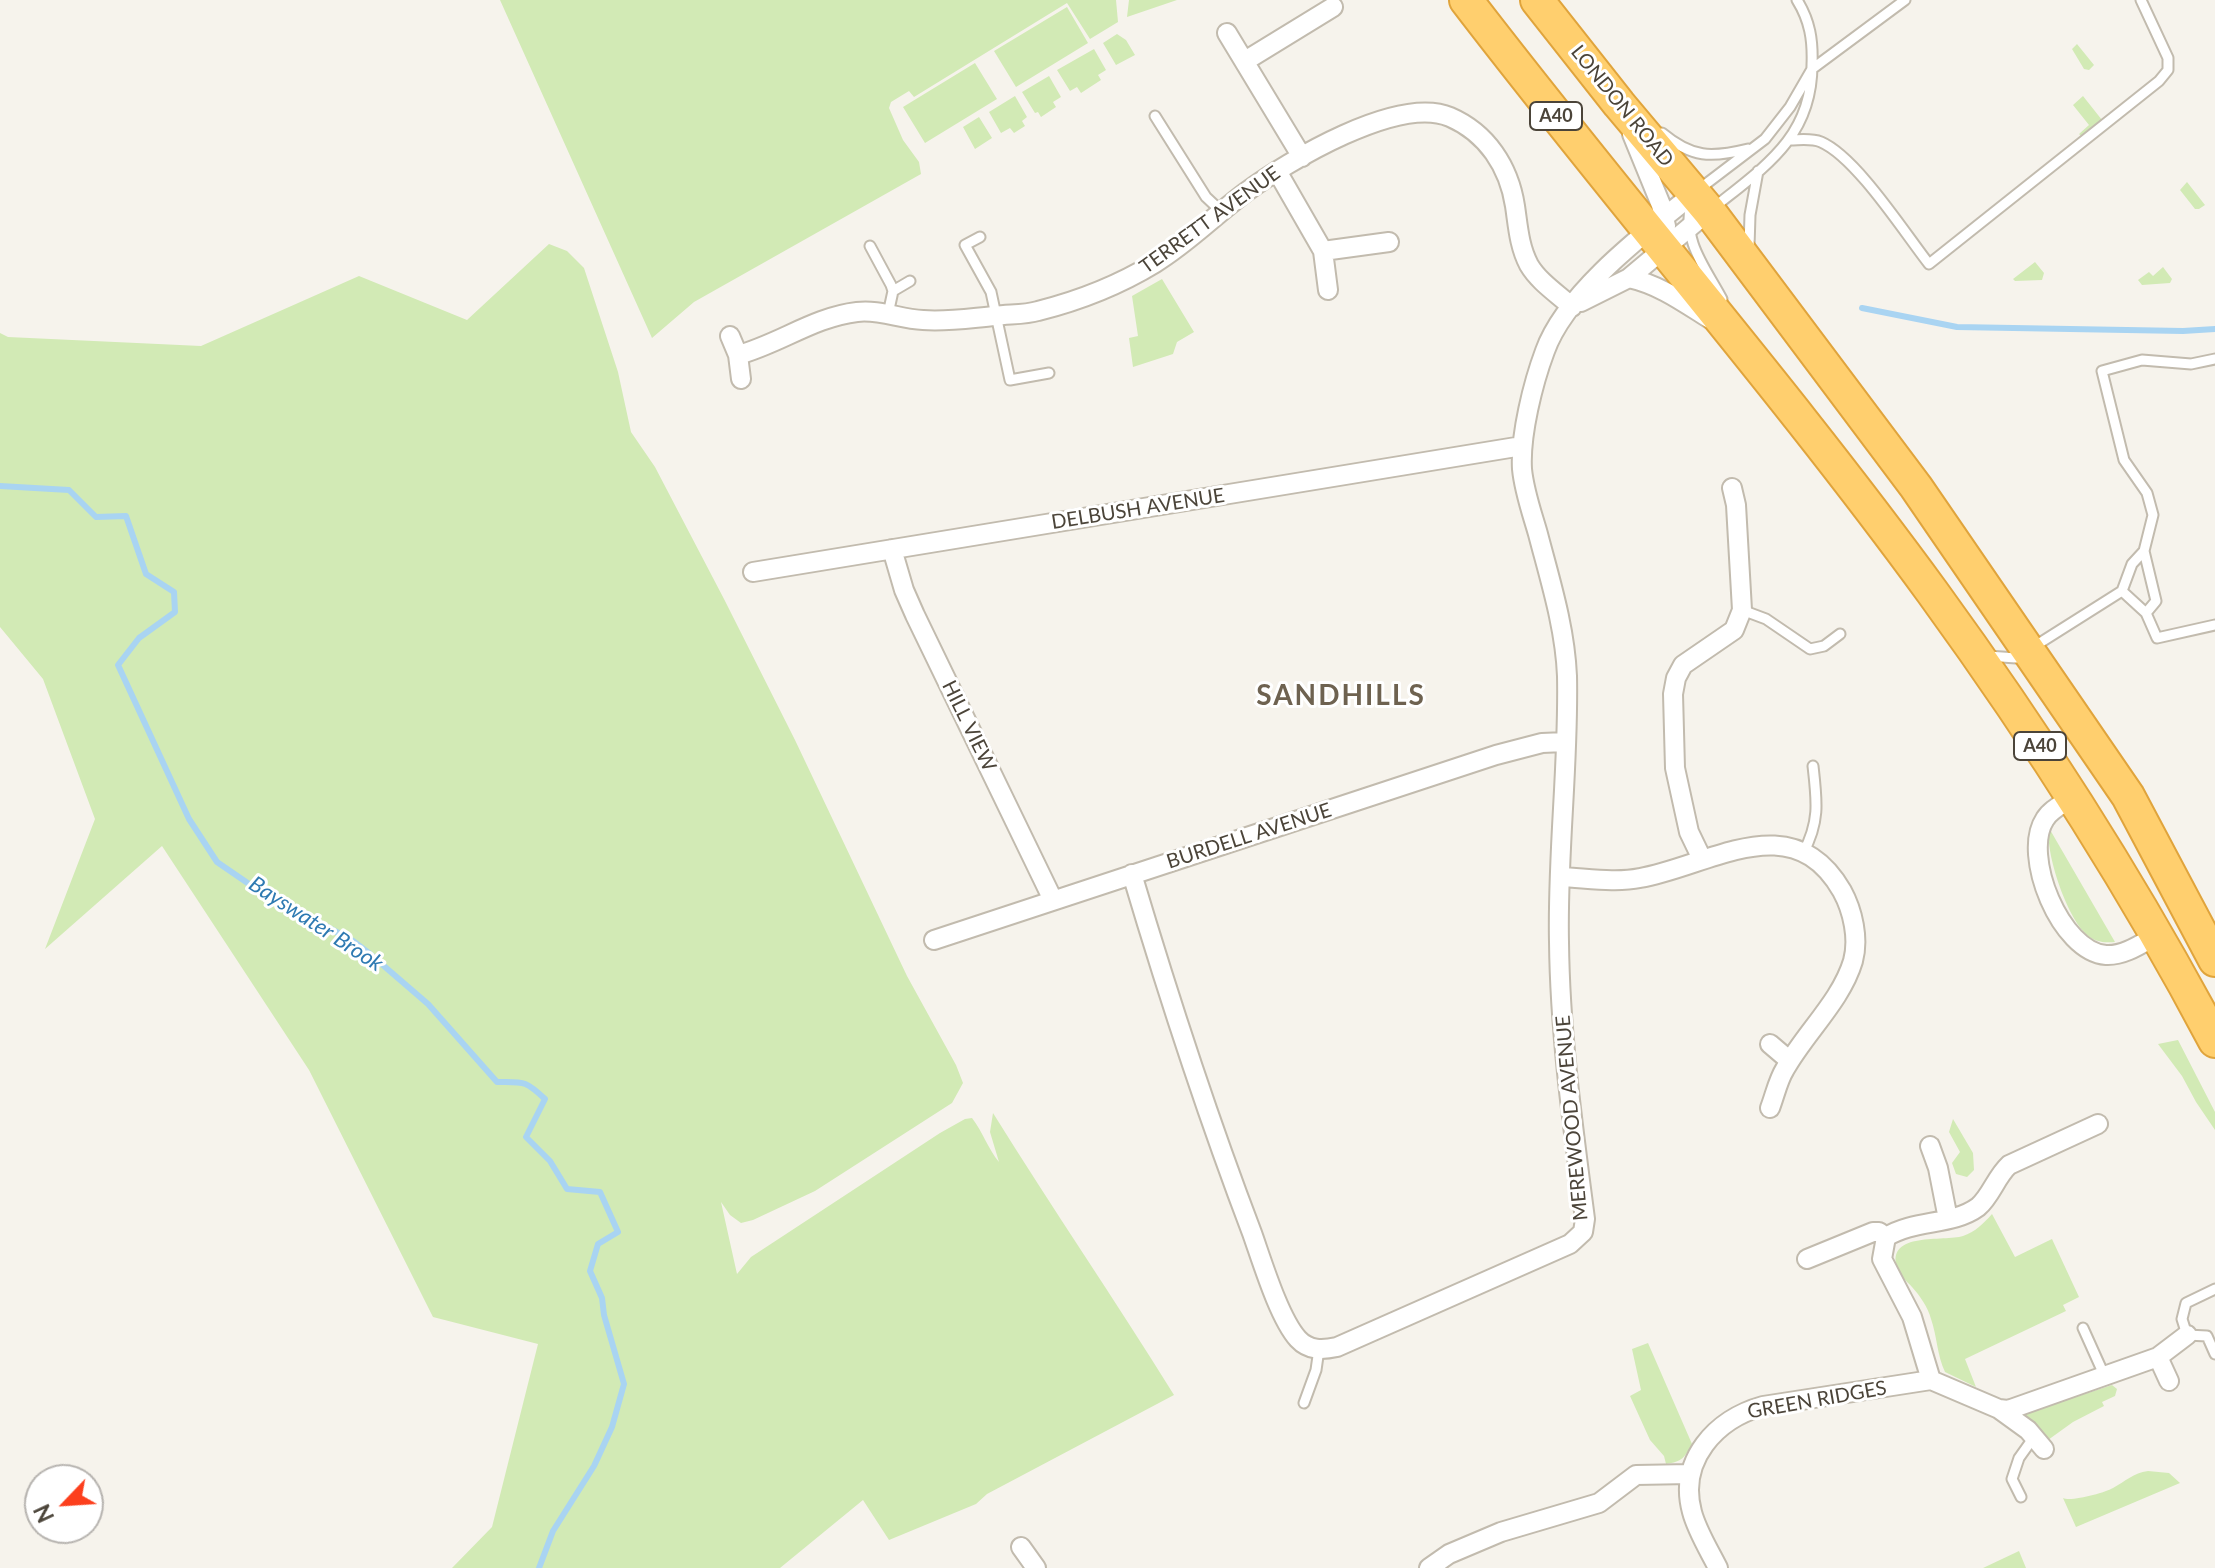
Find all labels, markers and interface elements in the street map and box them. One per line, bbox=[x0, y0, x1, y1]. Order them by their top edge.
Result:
street label: LONDON ROAD bbox=[1566, 40, 1678, 172]
road number: A40 bbox=[1530, 102, 1582, 130]
street label: TERRETT AVENUE bbox=[1135, 161, 1285, 279]
street label: DELBUSH AVENUE bbox=[1050, 483, 1226, 535]
street label: HILL VIEW bbox=[937, 677, 1001, 775]
district label: SANDHILLS bbox=[1256, 679, 1426, 713]
road number: A40 bbox=[2014, 732, 2066, 760]
street label: BURDELL AVENUE bbox=[1164, 798, 1334, 874]
water label: Bayswater Brook bbox=[244, 871, 388, 977]
street label: MEREWOOD AVENUE bbox=[1551, 1014, 1593, 1222]
street label: GREEN RIDGES bbox=[1745, 1376, 1889, 1424]
north arrow bbox=[24, 1464, 104, 1544]
text: N bbox=[28, 1500, 59, 1527]

